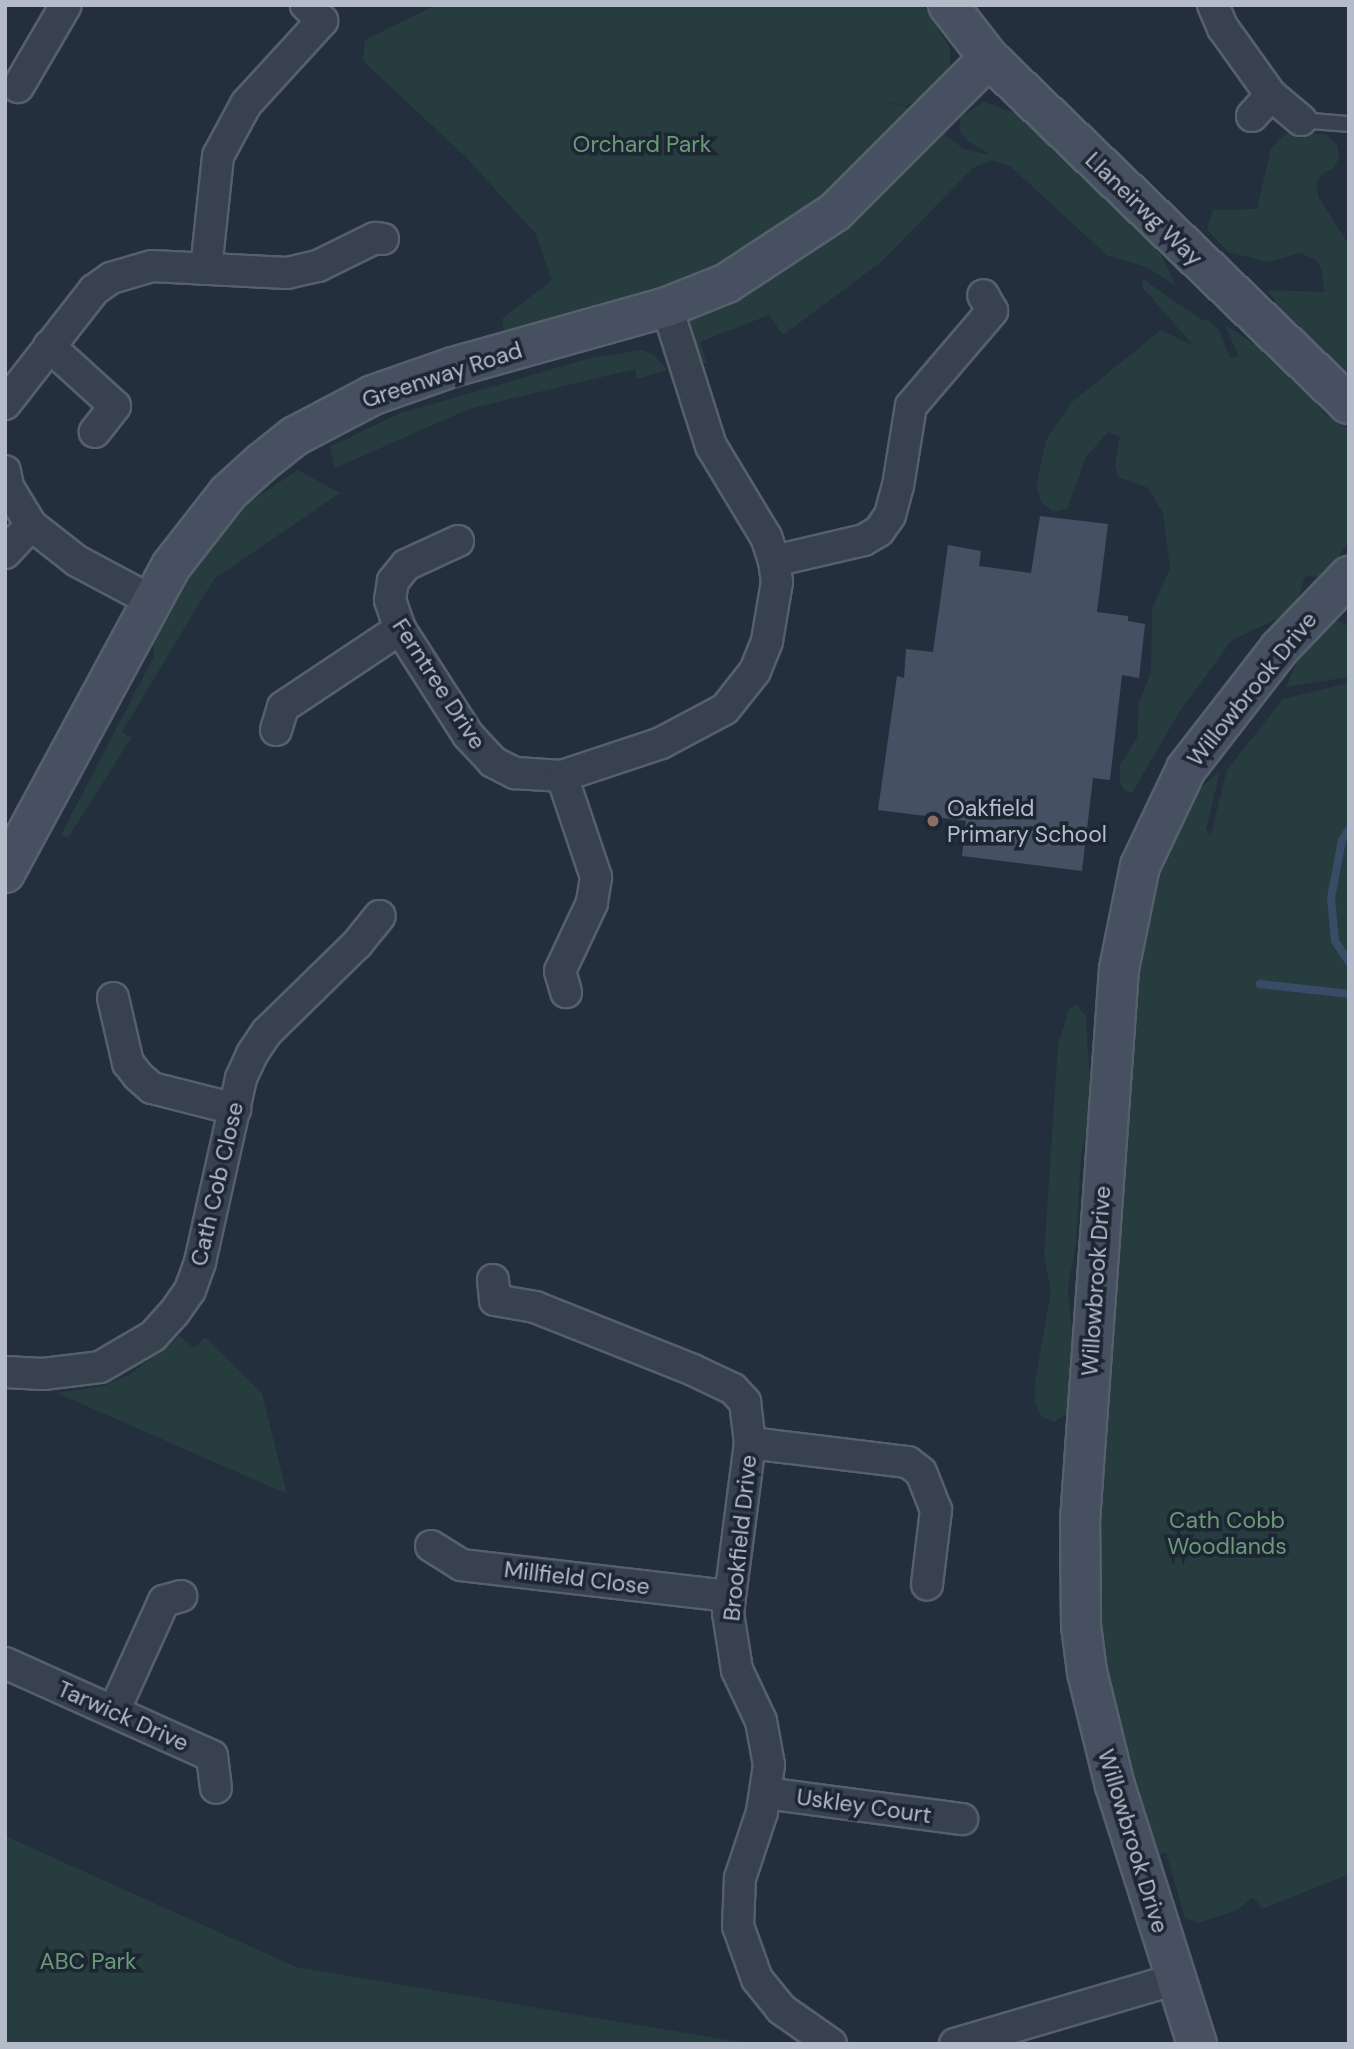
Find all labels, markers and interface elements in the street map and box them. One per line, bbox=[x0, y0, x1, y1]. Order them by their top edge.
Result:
park label: Orchard Park bbox=[573, 130, 711, 158]
street label: Llaneirwg Way bbox=[1080, 146, 1208, 272]
street label: Greenway Road bbox=[359, 336, 525, 414]
street label: Willowbrook Drive bbox=[1181, 606, 1323, 772]
street label: Ferntree Drive bbox=[386, 613, 492, 755]
place label: Oakfield Primary School bbox=[947, 794, 1107, 848]
marker: Oakfield Primary School bbox=[925, 813, 941, 829]
street label: Cath Cob Close bbox=[185, 1099, 249, 1269]
street label: Willowbrook Drive bbox=[1076, 1185, 1116, 1377]
street label: Brookfield Drive bbox=[718, 1454, 762, 1622]
park label: Cath Cobb Woodlands bbox=[1167, 1506, 1287, 1560]
street label: Millfield Close bbox=[503, 1555, 651, 1601]
street label: Tarwick Drive bbox=[53, 1675, 193, 1757]
street label: Willowbrook Drive bbox=[1092, 1746, 1174, 1936]
street label: Uskley Court bbox=[795, 1783, 933, 1829]
park label: ABC Park bbox=[39, 1947, 137, 1975]

